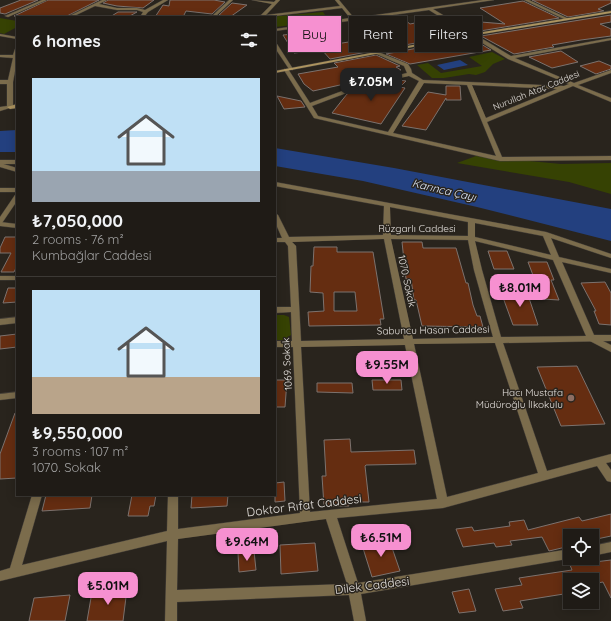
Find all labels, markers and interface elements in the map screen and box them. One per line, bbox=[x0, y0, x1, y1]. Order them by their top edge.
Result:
chip: Buy bbox=[288, 16, 341, 52]
chip: Rent bbox=[349, 16, 407, 52]
chip: Filters bbox=[415, 16, 482, 52]
icon: filters bbox=[238, 29, 260, 51]
text: 6 homes bbox=[32, 30, 101, 51]
pin: ₺7.05M bbox=[338, 68, 404, 102]
street label: Nurullah Ataç Caddesi bbox=[491, 68, 581, 112]
text: ₺7.05M bbox=[349, 73, 393, 89]
icon: home bbox=[110, 104, 182, 176]
water label: Karınca Çayı bbox=[411, 176, 478, 204]
text: ₺7,050,000 bbox=[32, 210, 123, 231]
street label: Rüzgarlı Caddesi bbox=[378, 222, 456, 235]
text: 2 rooms · 76 m² bbox=[32, 231, 124, 247]
text: Kumbağlar Caddesi bbox=[32, 247, 152, 263]
street label: 1070. Sokak bbox=[395, 254, 419, 308]
pin: ₺8.01M bbox=[487, 274, 553, 308]
text: ₺8.01M bbox=[499, 279, 541, 295]
icon: home bbox=[110, 316, 182, 388]
street label: Sabuncu Hasan Caddesi bbox=[377, 323, 489, 337]
street label: 1069. Sokak bbox=[279, 337, 295, 391]
pin: ₺9.55M bbox=[354, 351, 420, 385]
text: ₺9.55M bbox=[365, 356, 409, 372]
place label: Hacı Mustafa Müdüroğlu İlkokulu bbox=[476, 386, 563, 411]
marker: Hacı Mustafa Müdüroğlu İlkokulu bbox=[566, 393, 576, 403]
text: ₺9,550,000 bbox=[32, 422, 123, 443]
text: 3 rooms · 107 m² bbox=[32, 443, 128, 459]
text: 1070. Sokak bbox=[32, 459, 101, 475]
street label: Doktor Rıfat Caddesi bbox=[246, 491, 362, 519]
pin: ₺6.51M bbox=[348, 524, 414, 558]
pin: ₺9.64M bbox=[214, 528, 280, 562]
text: ₺6.51M bbox=[360, 529, 402, 545]
map controls bbox=[563, 529, 599, 609]
button: locate bbox=[563, 529, 599, 565]
text: ₺9.64M bbox=[225, 533, 269, 549]
pin: ₺5.01M bbox=[75, 572, 141, 606]
street label: Dilek Caddesi bbox=[334, 573, 410, 597]
button: layers bbox=[563, 573, 599, 609]
text: ₺5.01M bbox=[87, 577, 129, 593]

